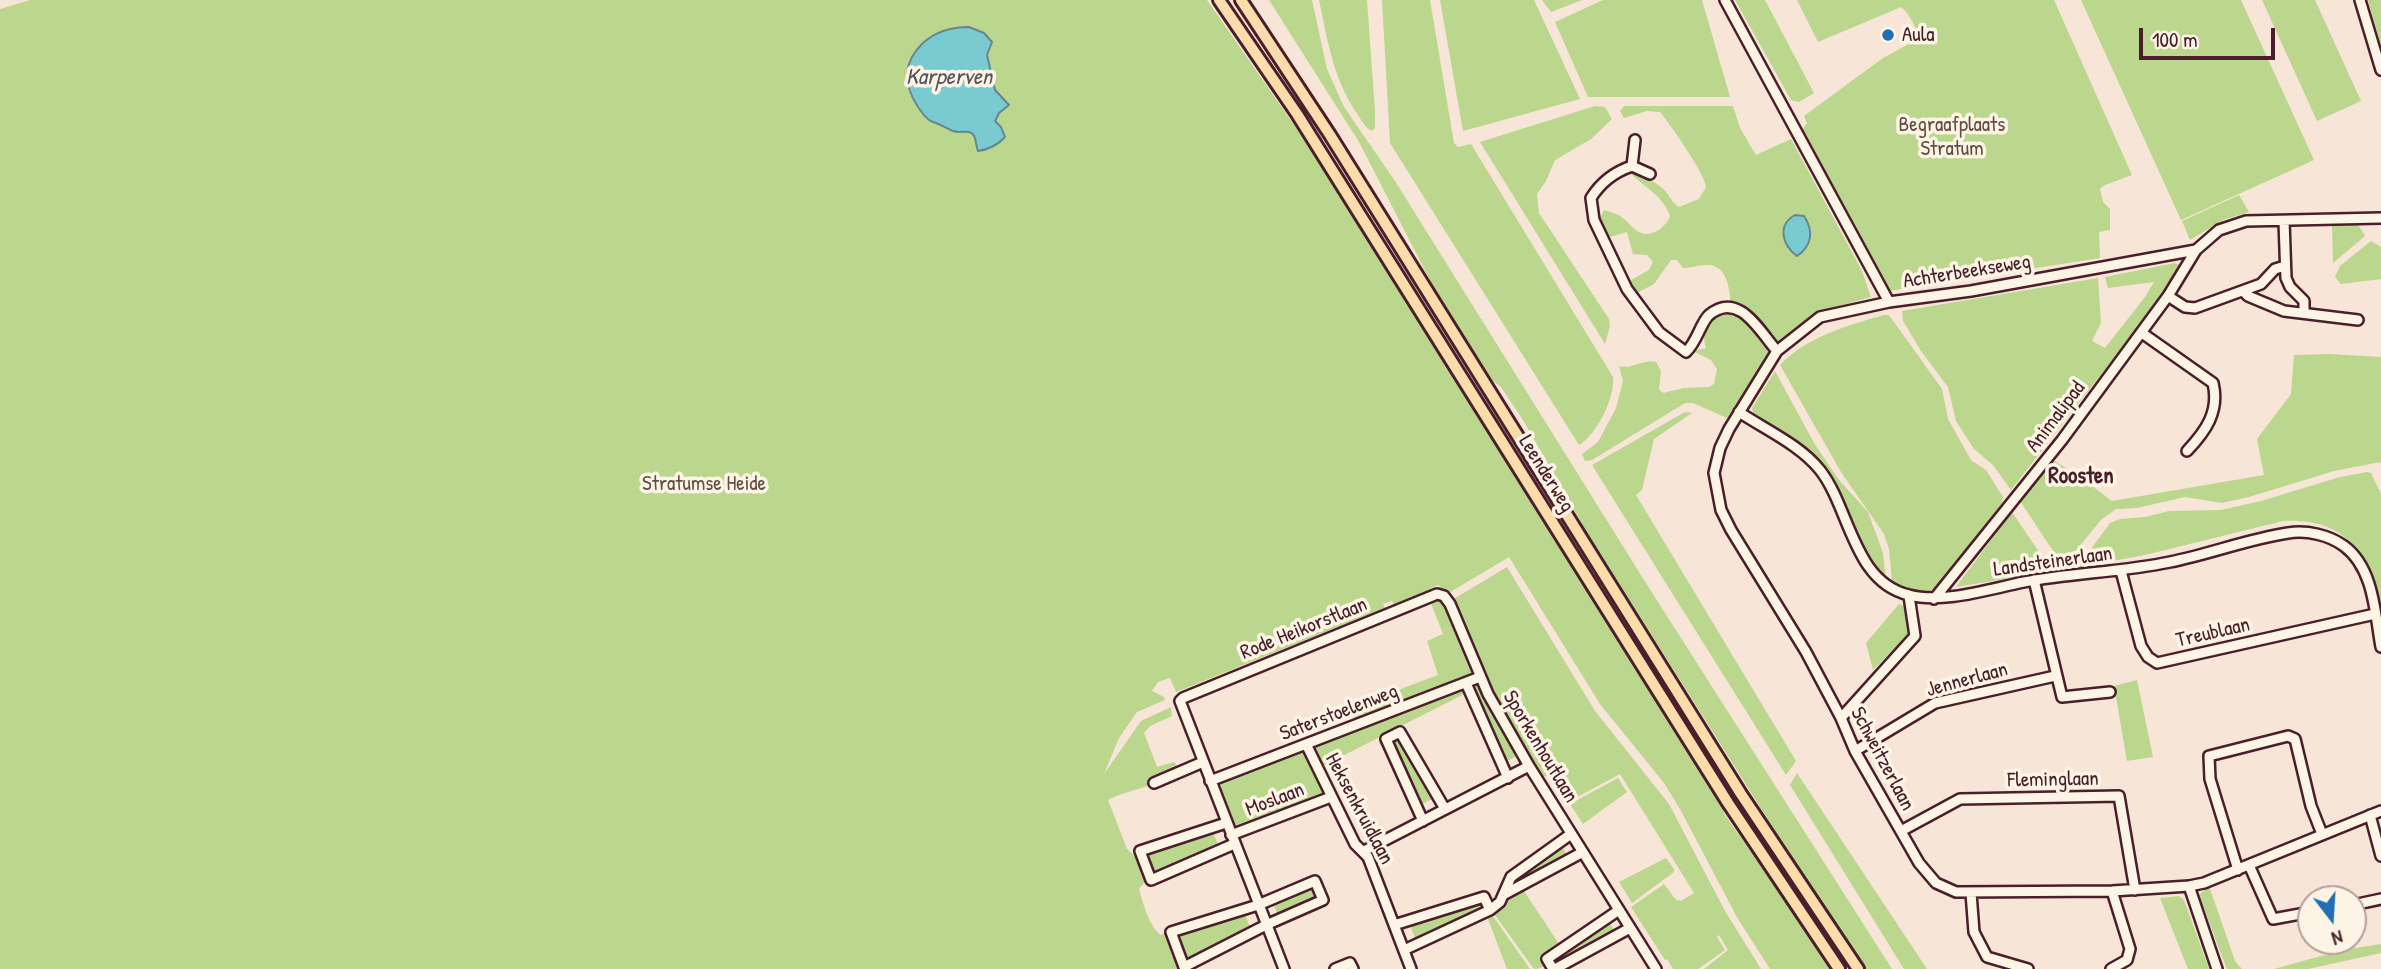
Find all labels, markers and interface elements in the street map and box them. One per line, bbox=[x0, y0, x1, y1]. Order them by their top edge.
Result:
scale bar bbox=[2143, 14, 2280, 58]
place label: Aula bbox=[1902, 22, 1934, 48]
text: 100 m bbox=[2152, 25, 2198, 54]
marker: Aula bbox=[1880, 27, 1896, 43]
water label: Karperven bbox=[906, 64, 992, 92]
park label: Begraafplaats Stratum bbox=[1899, 112, 2005, 162]
street label: Achterbeekseweg bbox=[1901, 249, 2033, 295]
street label: Animalipad bbox=[2021, 376, 2091, 458]
street label: Leenderweg bbox=[1513, 431, 1579, 517]
district label: Roosten bbox=[2048, 463, 2114, 491]
park label: Stratumse Heide bbox=[642, 471, 766, 497]
street label: Landsteinerlaan bbox=[1992, 541, 2114, 583]
street label: Rode Heikorstlaan bbox=[1237, 592, 1371, 666]
street label: Treublaan bbox=[2174, 612, 2252, 654]
street label: Jennerlaan bbox=[1924, 657, 2010, 703]
street label: Saterstoelenweg bbox=[1276, 679, 1402, 747]
street label: Sporkenhoutlaan bbox=[1497, 686, 1583, 808]
street label: Schweitzerlaan bbox=[1844, 703, 1920, 815]
street label: Heksenkruidlaan bbox=[1319, 749, 1399, 869]
street label: Fleminglaan bbox=[2007, 767, 2099, 793]
street label: Moslaan bbox=[1242, 777, 1308, 823]
north arrow bbox=[2297, 885, 2367, 955]
text: N bbox=[2329, 924, 2346, 952]

